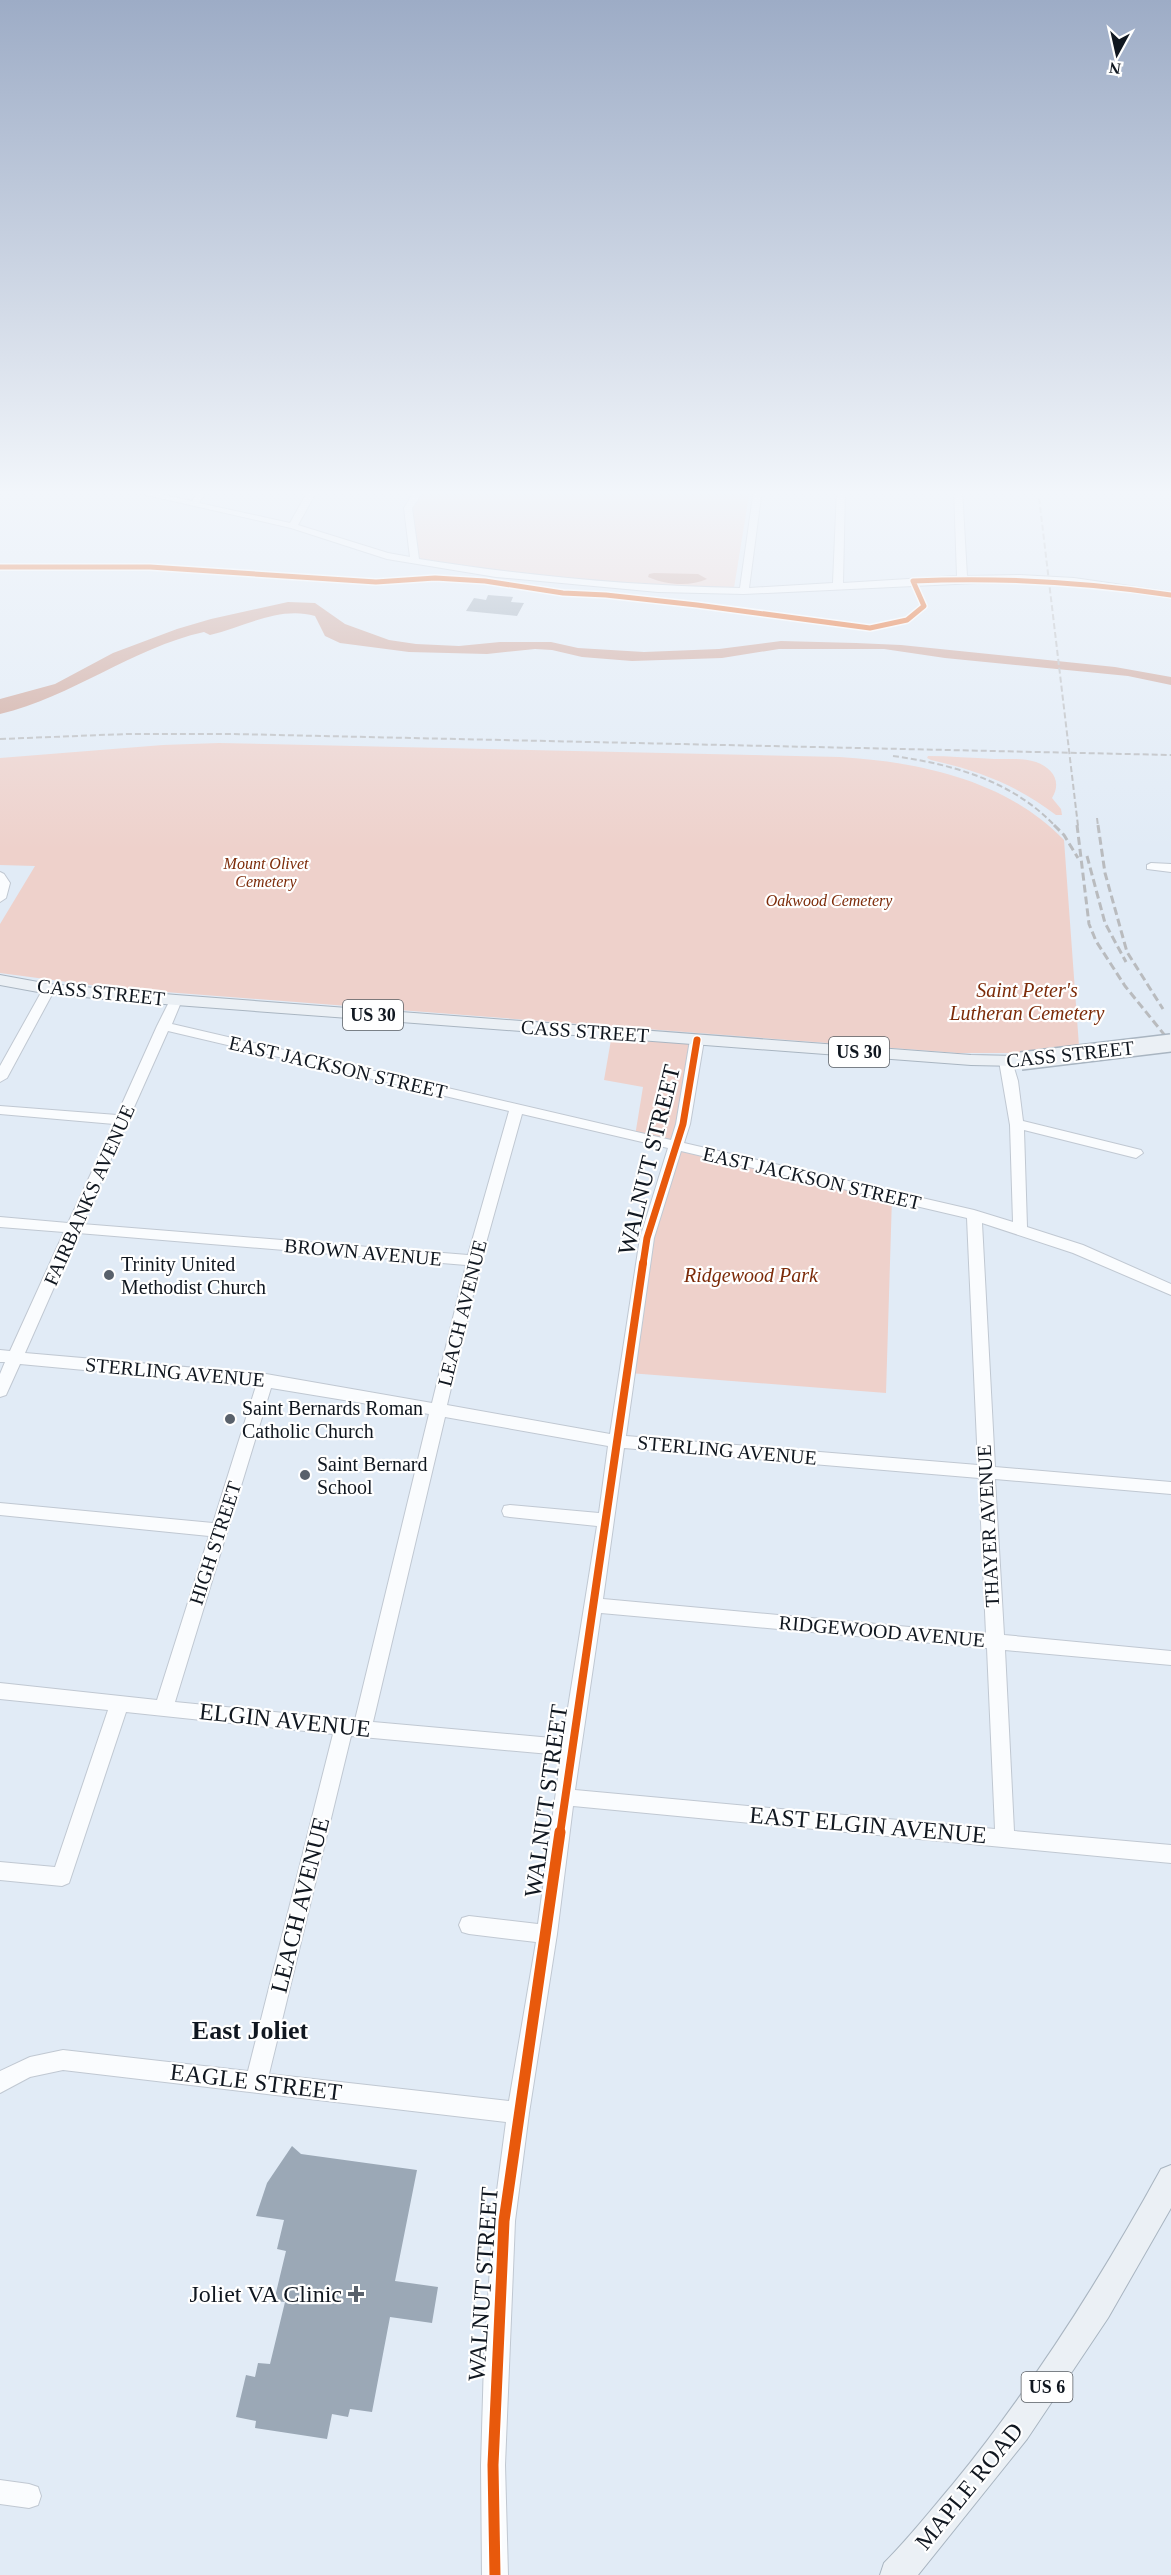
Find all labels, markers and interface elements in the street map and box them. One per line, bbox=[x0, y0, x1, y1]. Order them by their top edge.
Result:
north arrow bbox=[1087, 24, 1147, 84]
text: N bbox=[1108, 59, 1122, 78]
park label: Mount Olivet Cemetery bbox=[223, 855, 309, 891]
park label: Oakwood Cemetery bbox=[766, 892, 893, 910]
street label: CASS STREET bbox=[36, 974, 166, 1010]
park label: Saint Peter's Lutheran Cemetery bbox=[949, 979, 1105, 1025]
road number: US 30 bbox=[343, 1000, 403, 1030]
street label: CASS STREET bbox=[520, 1016, 650, 1046]
street label: EAST JACKSON STREET bbox=[227, 1031, 449, 1103]
street label: CASS STREET bbox=[1005, 1036, 1135, 1072]
road number: US 30 bbox=[829, 1037, 889, 1067]
street label: WALNUT STREET bbox=[613, 1062, 685, 1258]
street label: FAIRBANKS AVENUE bbox=[39, 1101, 139, 1289]
street label: EAST JACKSON STREET bbox=[701, 1142, 923, 1214]
street label: BROWN AVENUE bbox=[283, 1234, 443, 1270]
street label: LEACH AVENUE bbox=[433, 1237, 491, 1389]
place label: Trinity United Methodist Church bbox=[121, 1253, 266, 1298]
park label: Ridgewood Park bbox=[683, 1264, 819, 1287]
marker: Trinity United Methodist Church bbox=[102, 1268, 116, 1282]
street label: STERLING AVENUE bbox=[84, 1353, 266, 1391]
place label: Saint Bernards Roman Catholic Church bbox=[242, 1397, 423, 1442]
marker: Saint Bernards Roman Catholic Church bbox=[223, 1412, 237, 1426]
street label: STERLING AVENUE bbox=[636, 1431, 818, 1469]
street label: THAYER AVENUE bbox=[973, 1444, 1003, 1608]
place label: Saint Bernard School bbox=[317, 1453, 428, 1498]
marker: Saint Bernard School bbox=[298, 1468, 312, 1482]
street label: HIGH STREET bbox=[185, 1479, 245, 1607]
street label: RIDGEWOOD AVENUE bbox=[778, 1611, 986, 1651]
street label: ELGIN AVENUE bbox=[198, 1698, 372, 1742]
street label: WALNUT STREET bbox=[520, 1702, 572, 1899]
street label: EAST ELGIN AVENUE bbox=[748, 1802, 988, 1848]
street label: LEACH AVENUE bbox=[266, 1814, 334, 1996]
district label: East Joliet bbox=[192, 2016, 308, 2045]
street label: EAGLE STREET bbox=[169, 2059, 344, 2105]
street label: WALNUT STREET bbox=[463, 2186, 503, 2382]
place label: Joliet VA Clinic bbox=[190, 2281, 342, 2307]
marker: Joliet VA Clinic bbox=[347, 2285, 365, 2303]
road number: US 6 bbox=[1022, 2372, 1072, 2402]
street label: MAPLE ROAD bbox=[910, 2417, 1028, 2555]

